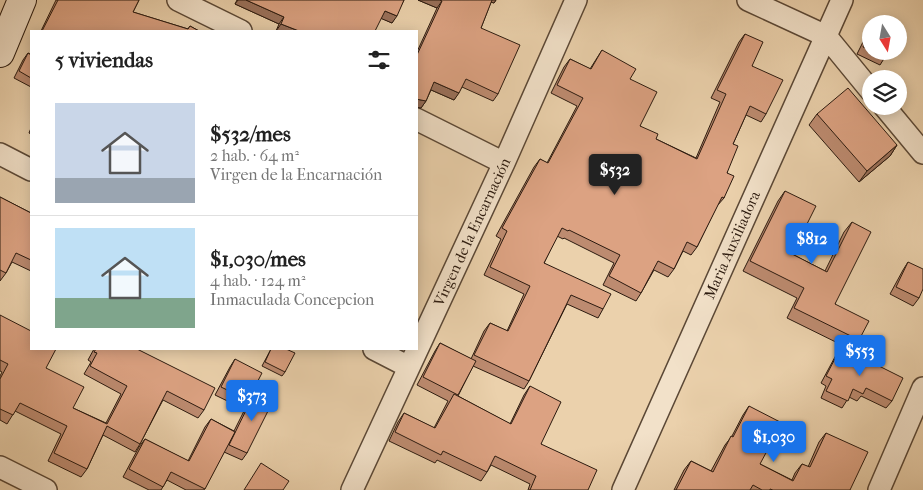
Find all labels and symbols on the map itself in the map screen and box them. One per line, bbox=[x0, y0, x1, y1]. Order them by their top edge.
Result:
north arrow bbox=[862, 15, 908, 60]
pin: $532 bbox=[585, 154, 645, 196]
street label: Virgen de la Encarnación bbox=[429, 155, 514, 310]
street label: Maria Auxiliadora bbox=[700, 187, 764, 302]
pin: $812 bbox=[782, 222, 842, 265]
pin: $553 bbox=[830, 334, 890, 377]
pin: $373 bbox=[222, 380, 282, 422]
pin: $1,030 bbox=[733, 420, 815, 463]

